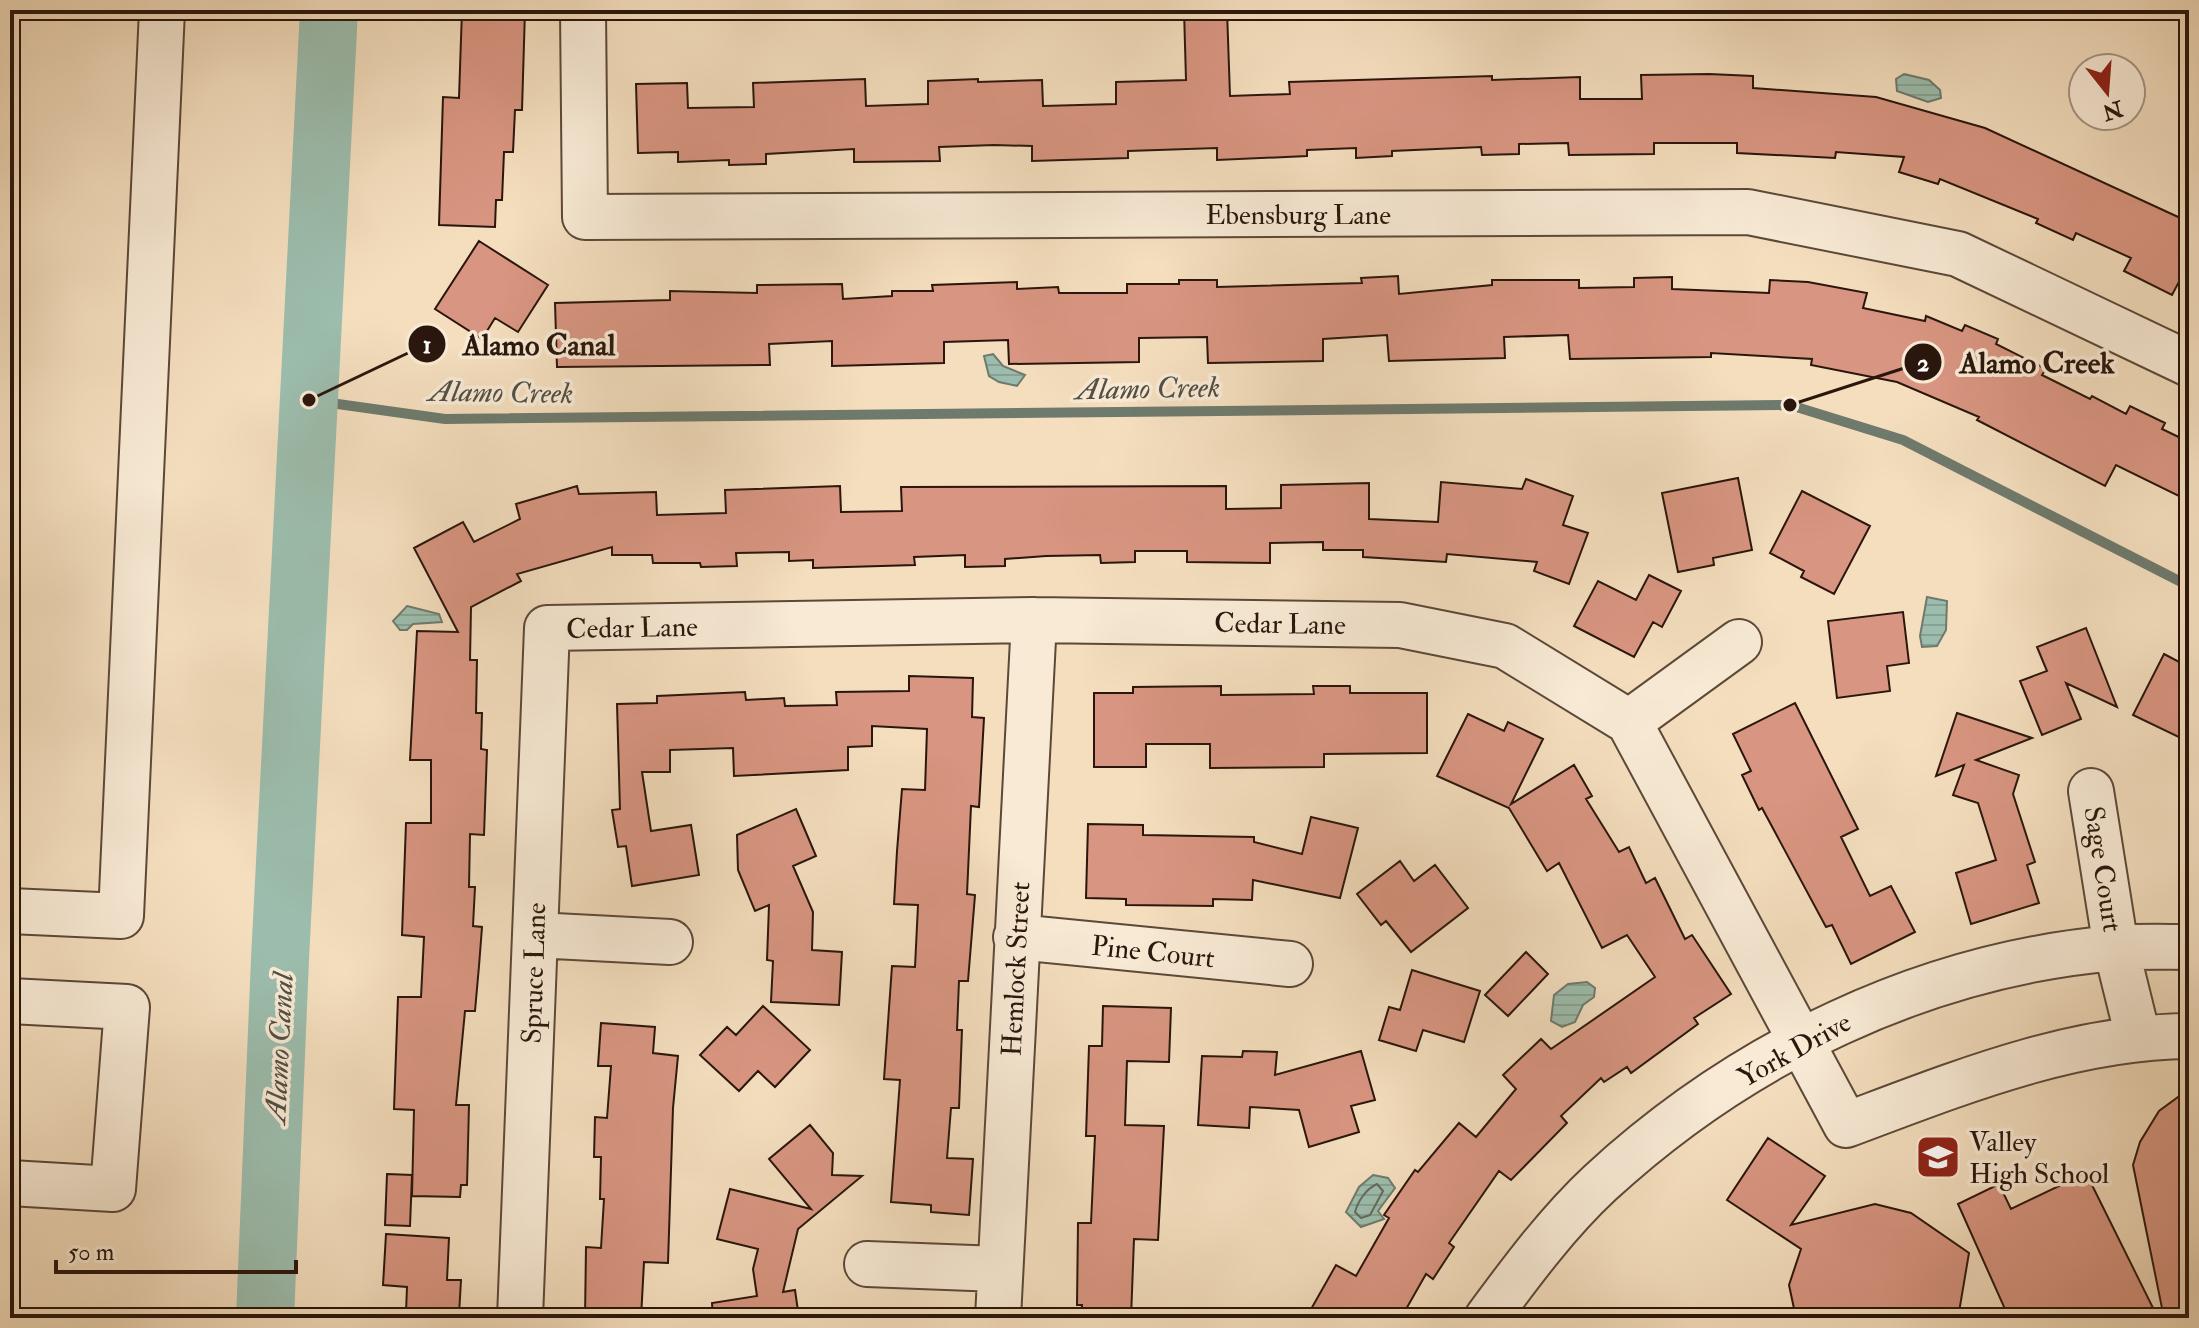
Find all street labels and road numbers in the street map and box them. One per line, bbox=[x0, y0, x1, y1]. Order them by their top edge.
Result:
street label: Ebensburg Lane bbox=[1205, 198, 1391, 233]
street label: Cedar Lane bbox=[1214, 606, 1346, 643]
street label: Cedar Lane bbox=[566, 610, 698, 647]
street label: Sage Court bbox=[2075, 804, 2130, 934]
street label: Hemlock Street bbox=[994, 881, 1039, 1057]
street label: Spruce Lane bbox=[515, 902, 554, 1044]
street label: Pine Court bbox=[1089, 929, 1216, 976]
street label: York Drive bbox=[1732, 1005, 1858, 1096]

